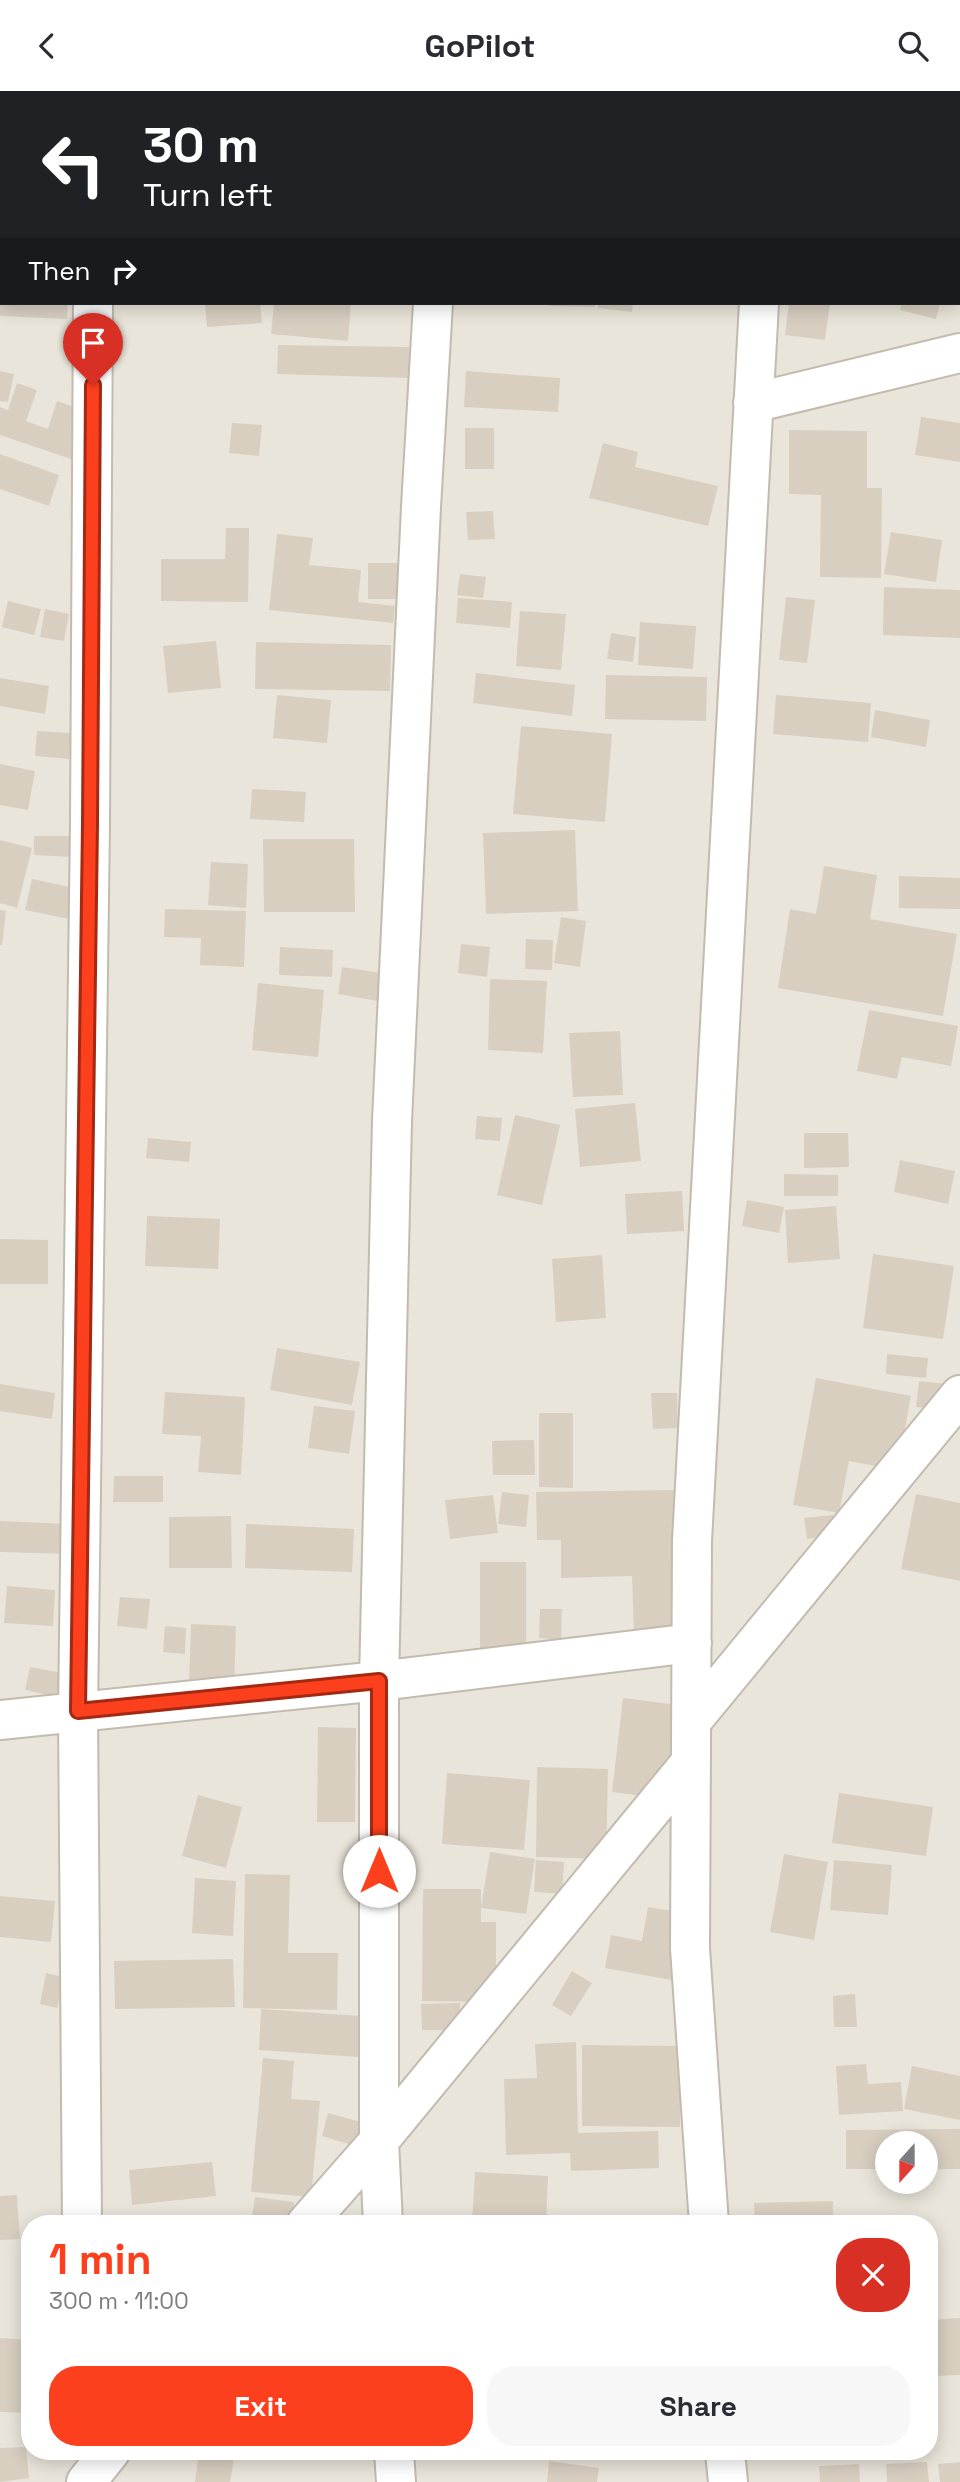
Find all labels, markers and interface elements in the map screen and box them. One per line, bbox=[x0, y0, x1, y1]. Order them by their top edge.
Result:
text: GoPilot bbox=[425, 26, 535, 66]
icon: back bbox=[28, 27, 66, 65]
icon: search bbox=[894, 27, 932, 65]
text: 30 m bbox=[143, 114, 259, 176]
icon: left bbox=[28, 119, 119, 210]
text: Turn left bbox=[143, 175, 273, 215]
icon: right bbox=[105, 252, 143, 290]
text: Then bbox=[28, 254, 91, 288]
pin bbox=[63, 313, 123, 385]
icon: arrive bbox=[74, 324, 112, 362]
position arrow bbox=[342, 1834, 416, 1908]
north arrow bbox=[875, 2131, 938, 2195]
map controls bbox=[875, 2131, 938, 2194]
text: 1 min bbox=[49, 2233, 152, 2286]
button: close bbox=[836, 2238, 910, 2312]
text: 300 m · 11:00 bbox=[49, 2286, 189, 2316]
button: Exit bbox=[49, 2366, 473, 2446]
button: Share bbox=[487, 2366, 910, 2446]

